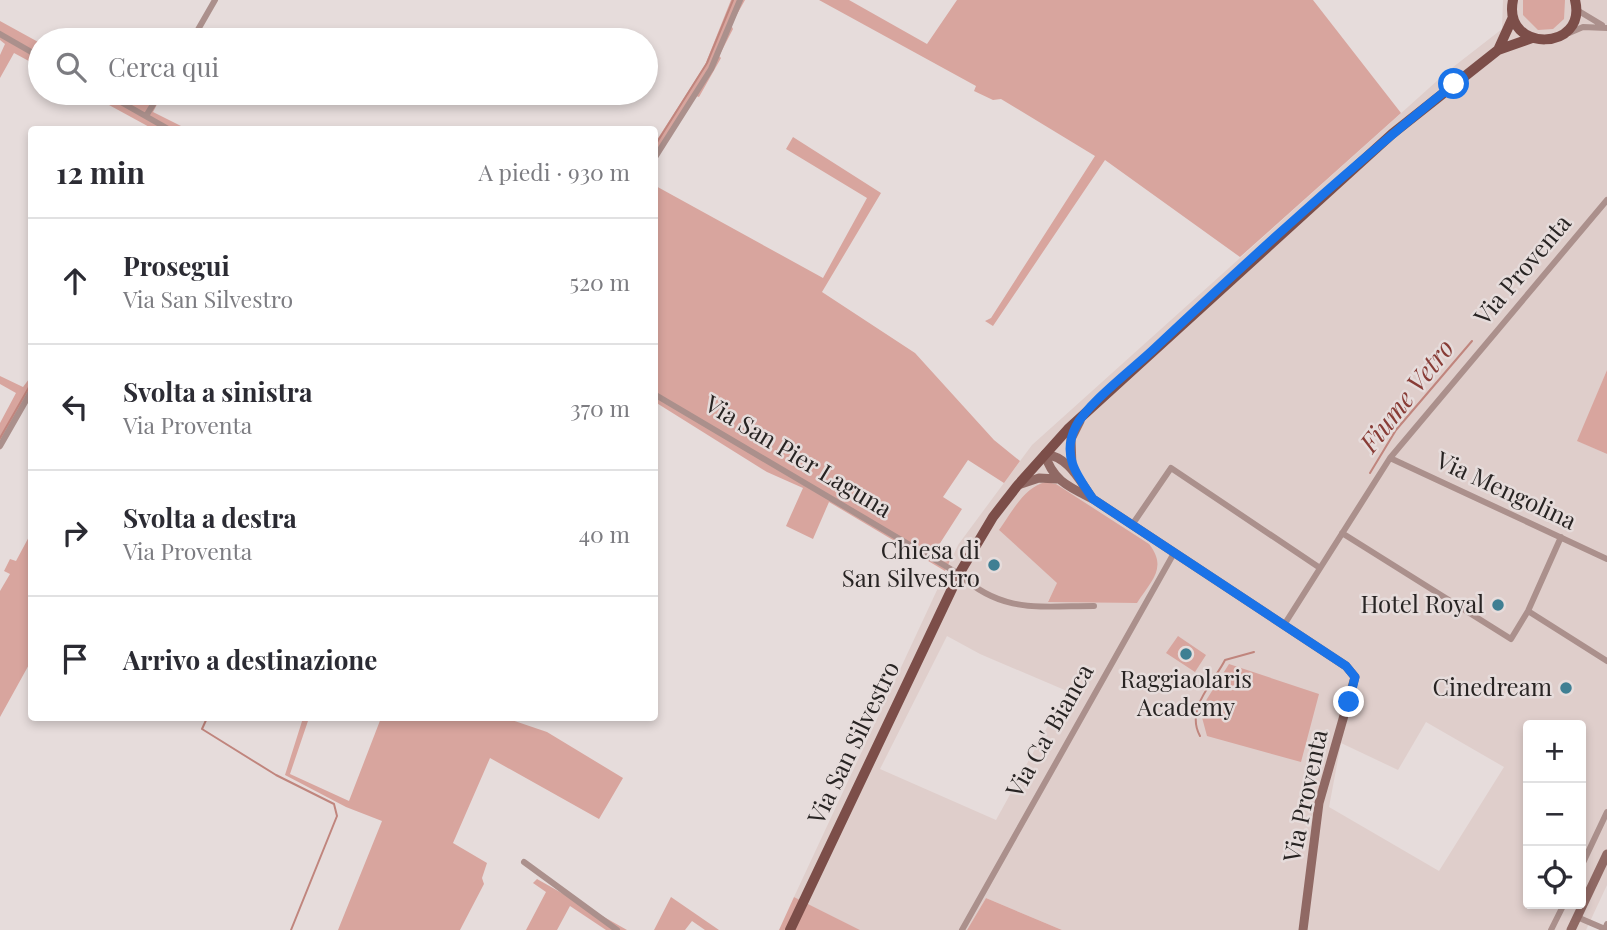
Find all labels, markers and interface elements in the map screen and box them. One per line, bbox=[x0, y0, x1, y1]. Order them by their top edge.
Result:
search box bbox=[28, 28, 658, 105]
icon: search bbox=[52, 48, 90, 86]
text: Cerca qui bbox=[108, 49, 219, 84]
route start bbox=[1438, 68, 1469, 99]
text: 12 min bbox=[56, 152, 145, 192]
text: A piedi · 930 m bbox=[478, 156, 630, 187]
street label: Via Proventa bbox=[1465, 207, 1577, 331]
text: Prosegui bbox=[123, 248, 230, 283]
icon: ahead bbox=[56, 262, 94, 300]
text: 520 m bbox=[569, 266, 630, 297]
text: Via San Silvestro bbox=[123, 283, 293, 314]
water label: Fiume Vetro bbox=[1350, 331, 1461, 460]
text: Svolta a sinistra bbox=[123, 374, 312, 409]
street label: Via San Pier Laguna bbox=[699, 386, 898, 524]
icon: left bbox=[56, 388, 94, 426]
text: 370 m bbox=[570, 392, 630, 423]
text: Via Proventa bbox=[123, 409, 252, 440]
street label: Via Mengolina bbox=[1431, 442, 1582, 536]
text: Svolta a destra bbox=[123, 500, 297, 535]
icon: right bbox=[56, 514, 94, 552]
text: 40 m bbox=[579, 518, 630, 549]
place label: Chiesa di San Silvestro bbox=[842, 533, 980, 593]
text: Via Proventa bbox=[123, 535, 252, 566]
marker: Chiesa di San Silvestro bbox=[986, 557, 1002, 573]
place label: Hotel Royal bbox=[1360, 587, 1484, 619]
marker: Hotel Royal bbox=[1490, 597, 1506, 613]
icon: arrive bbox=[56, 640, 94, 678]
text: Arrivo a destinazione bbox=[123, 642, 377, 677]
marker: Raggiaolaris Academy bbox=[1178, 646, 1194, 662]
street label: Via San Silvestro bbox=[798, 655, 905, 830]
street label: Via Ca' Bianca bbox=[997, 657, 1099, 803]
place label: Raggiaolaris Academy bbox=[1120, 662, 1252, 722]
place label: Cinedream bbox=[1432, 670, 1552, 702]
marker: Cinedream bbox=[1558, 680, 1574, 696]
route end bbox=[1333, 686, 1364, 717]
map controls bbox=[1523, 720, 1586, 909]
button: + bbox=[1523, 720, 1586, 783]
street label: Via Proventa bbox=[1274, 726, 1334, 866]
button: − bbox=[1523, 783, 1586, 846]
button: locate bbox=[1523, 846, 1586, 909]

